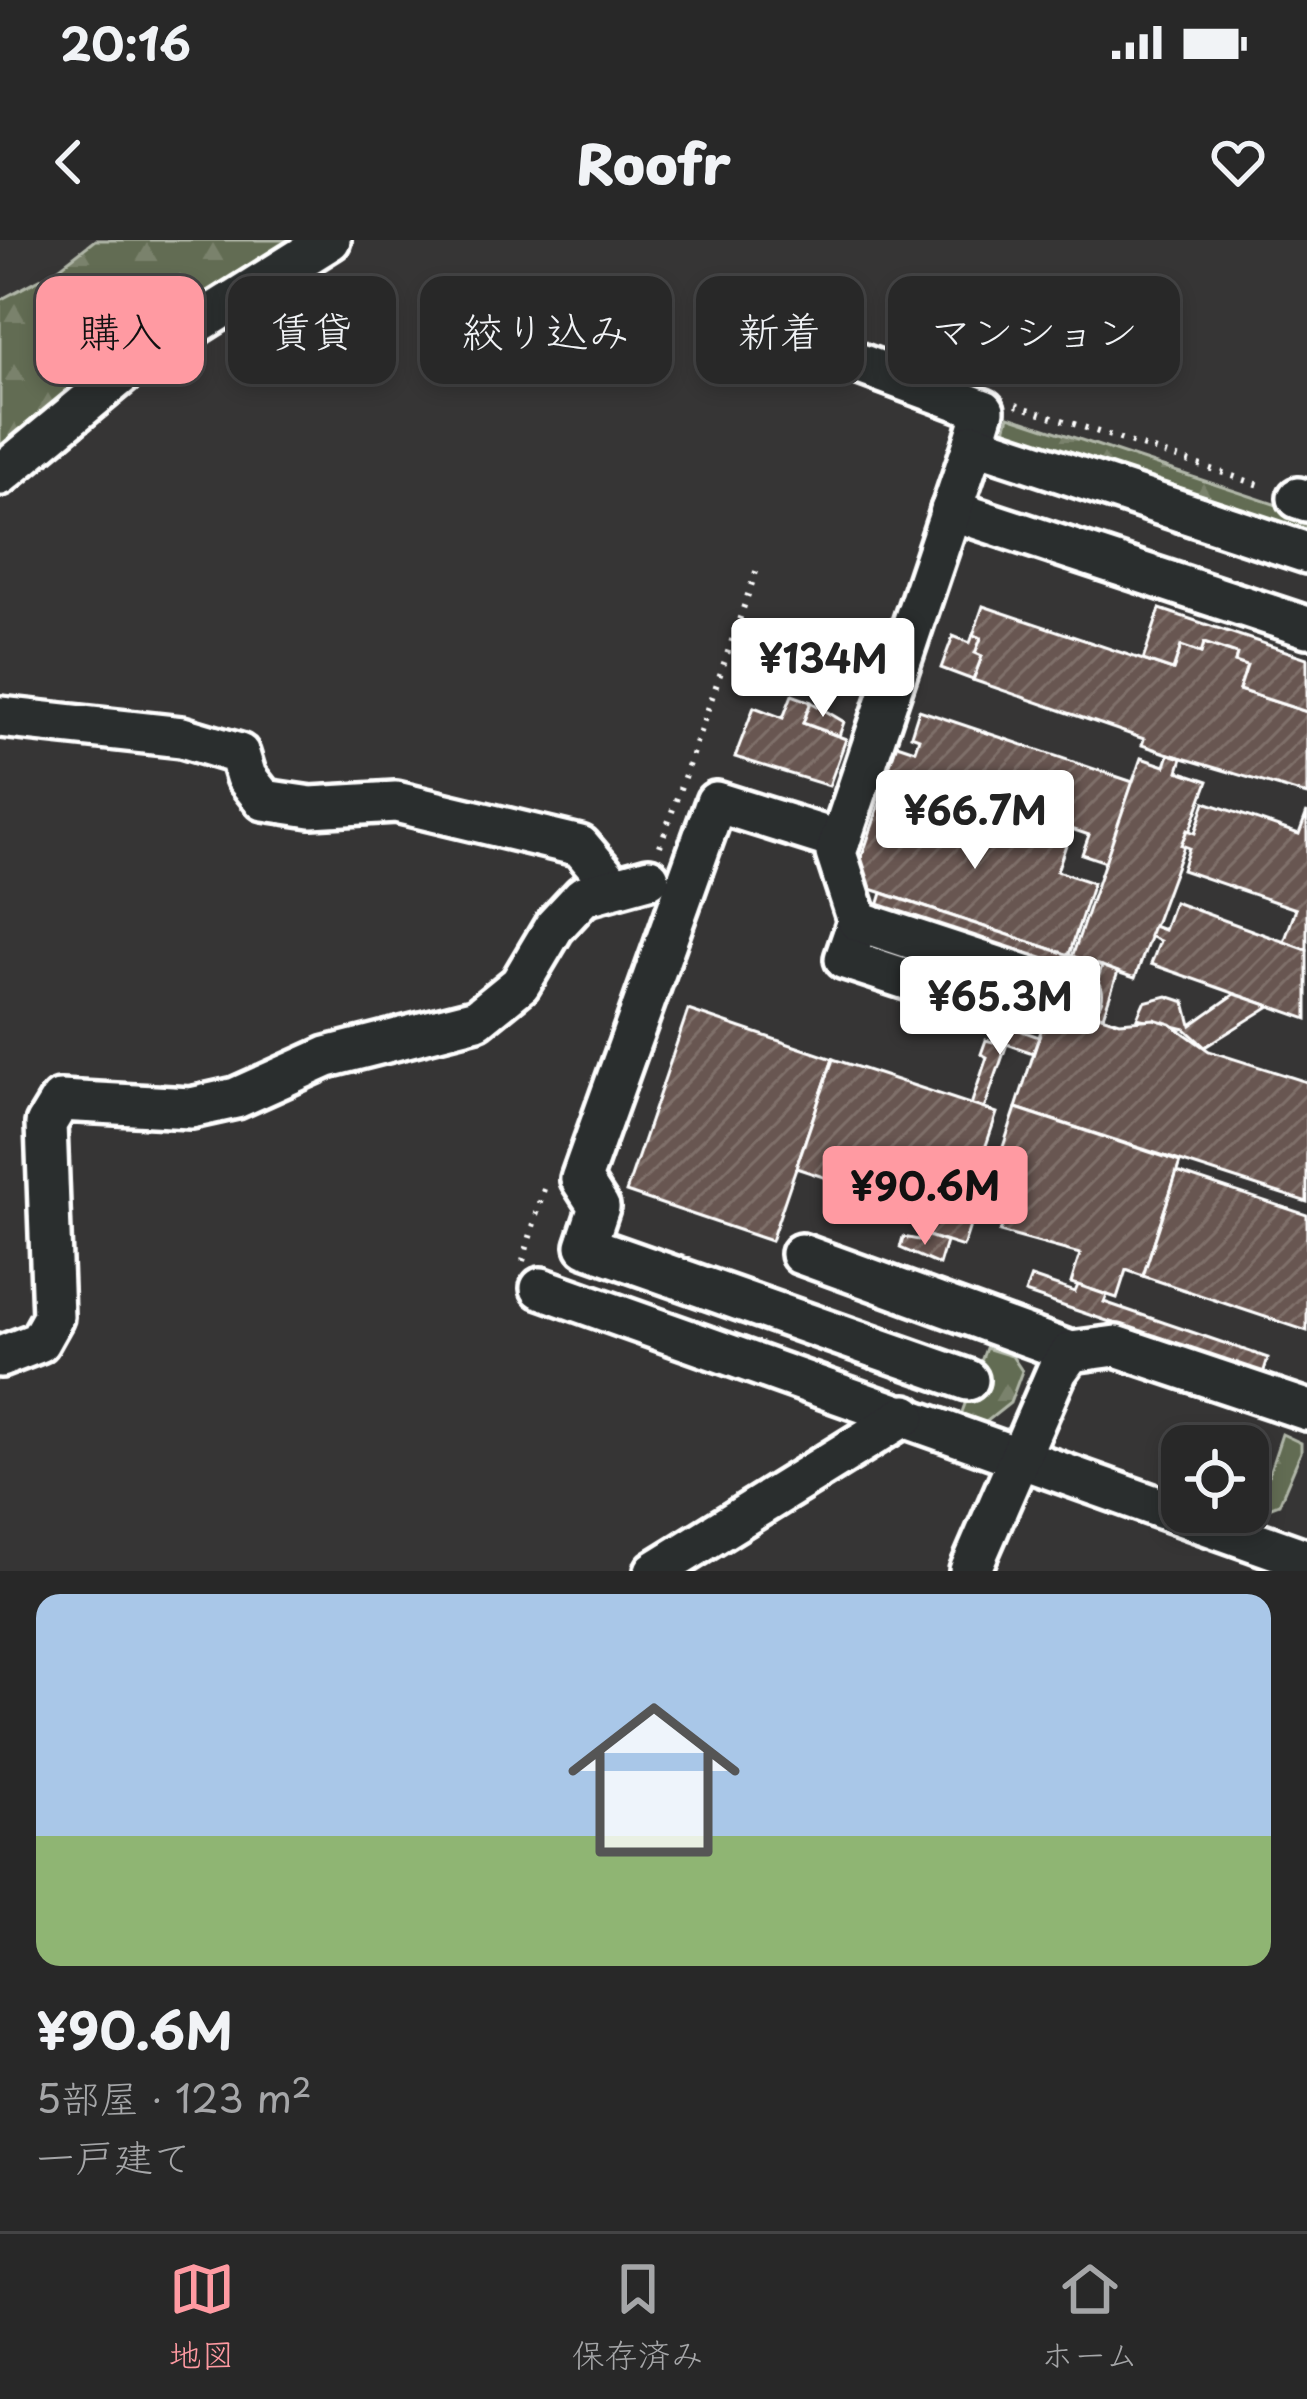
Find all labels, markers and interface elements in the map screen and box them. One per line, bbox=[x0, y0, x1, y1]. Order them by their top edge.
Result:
text: 20:16 bbox=[60, 8, 191, 76]
text: Roofr bbox=[576, 122, 731, 203]
icon: back bbox=[36, 129, 102, 195]
icon: heart bbox=[1205, 129, 1271, 195]
chip: 購入 bbox=[36, 276, 204, 384]
chip: 賃貸 bbox=[228, 276, 396, 384]
chip: 絞り込み bbox=[420, 276, 672, 384]
chip: 新着 bbox=[696, 276, 864, 384]
chip: マンション bbox=[888, 276, 1180, 384]
pin: ¥134M bbox=[739, 618, 907, 720]
text: ¥134M bbox=[758, 627, 888, 686]
pin: ¥66.7M bbox=[877, 770, 1073, 872]
text: ¥66.7M bbox=[903, 779, 1047, 838]
pin: ¥65.3M bbox=[902, 956, 1098, 1058]
text: ¥65.3M bbox=[927, 965, 1073, 1024]
pin: ¥90.6M bbox=[827, 1146, 1023, 1248]
text: ¥90.6M bbox=[850, 1155, 1000, 1214]
map controls bbox=[1161, 1425, 1269, 1533]
button: locate bbox=[1161, 1425, 1269, 1533]
icon: home bbox=[546, 1672, 762, 1888]
text: ¥90.6M bbox=[36, 1990, 233, 2067]
text: 5部屋 · 123 m² bbox=[36, 2067, 312, 2126]
text: 一戸建て bbox=[36, 2126, 192, 2185]
tab: 地図 bbox=[169, 2256, 235, 2378]
tab: 保存済み bbox=[572, 2256, 704, 2378]
tab: ホーム bbox=[1041, 2256, 1138, 2378]

